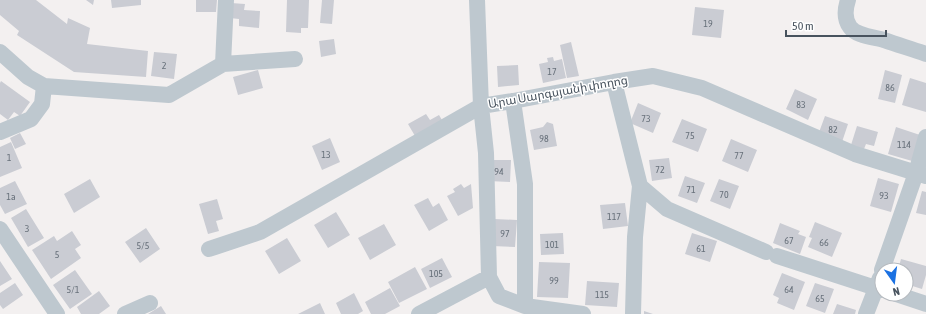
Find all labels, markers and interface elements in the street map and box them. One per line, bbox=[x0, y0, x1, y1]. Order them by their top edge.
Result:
scale bar bbox=[786, 12, 886, 38]
house number: 19 bbox=[703, 18, 713, 29]
text: 50 m bbox=[792, 19, 814, 33]
house number: 2 bbox=[162, 60, 167, 71]
house number: 17 bbox=[547, 66, 557, 77]
street label: Արա Սարգսյանի փողոց bbox=[487, 73, 629, 111]
house number: 86 bbox=[885, 82, 895, 93]
house number: 83 bbox=[796, 99, 806, 110]
house number: 73 bbox=[641, 113, 651, 124]
house number: 82 bbox=[828, 124, 838, 135]
house number: 75 bbox=[685, 130, 695, 141]
house number: 98 bbox=[539, 133, 549, 144]
house number: 114 bbox=[897, 139, 911, 150]
house number: 13 bbox=[321, 149, 331, 160]
house number: 77 bbox=[734, 150, 744, 161]
house number: 1 bbox=[7, 152, 12, 163]
house number: 72 bbox=[655, 164, 665, 175]
house number: 94 bbox=[494, 166, 504, 177]
house number: 71 bbox=[686, 184, 696, 195]
house number: 70 bbox=[719, 189, 729, 200]
house number: 93 bbox=[879, 190, 889, 201]
house number: 1a bbox=[6, 191, 16, 202]
house number: 117 bbox=[607, 211, 621, 222]
house number: 3 bbox=[25, 223, 30, 234]
house number: 97 bbox=[500, 228, 510, 239]
house number: 67 bbox=[784, 235, 794, 246]
house number: 66 bbox=[819, 237, 829, 248]
house number: 101 bbox=[545, 239, 559, 250]
house number: 5/5 bbox=[137, 240, 150, 251]
house number: 61 bbox=[696, 243, 706, 254]
house number: 5 bbox=[55, 249, 60, 260]
north arrow bbox=[874, 262, 914, 302]
house number: 105 bbox=[429, 268, 443, 279]
house number: 99 bbox=[549, 275, 559, 286]
house number: 5/1 bbox=[67, 284, 80, 295]
house number: 64 bbox=[784, 284, 794, 295]
text: N bbox=[892, 285, 901, 298]
house number: 115 bbox=[595, 289, 609, 300]
house number: 65 bbox=[815, 293, 825, 304]

